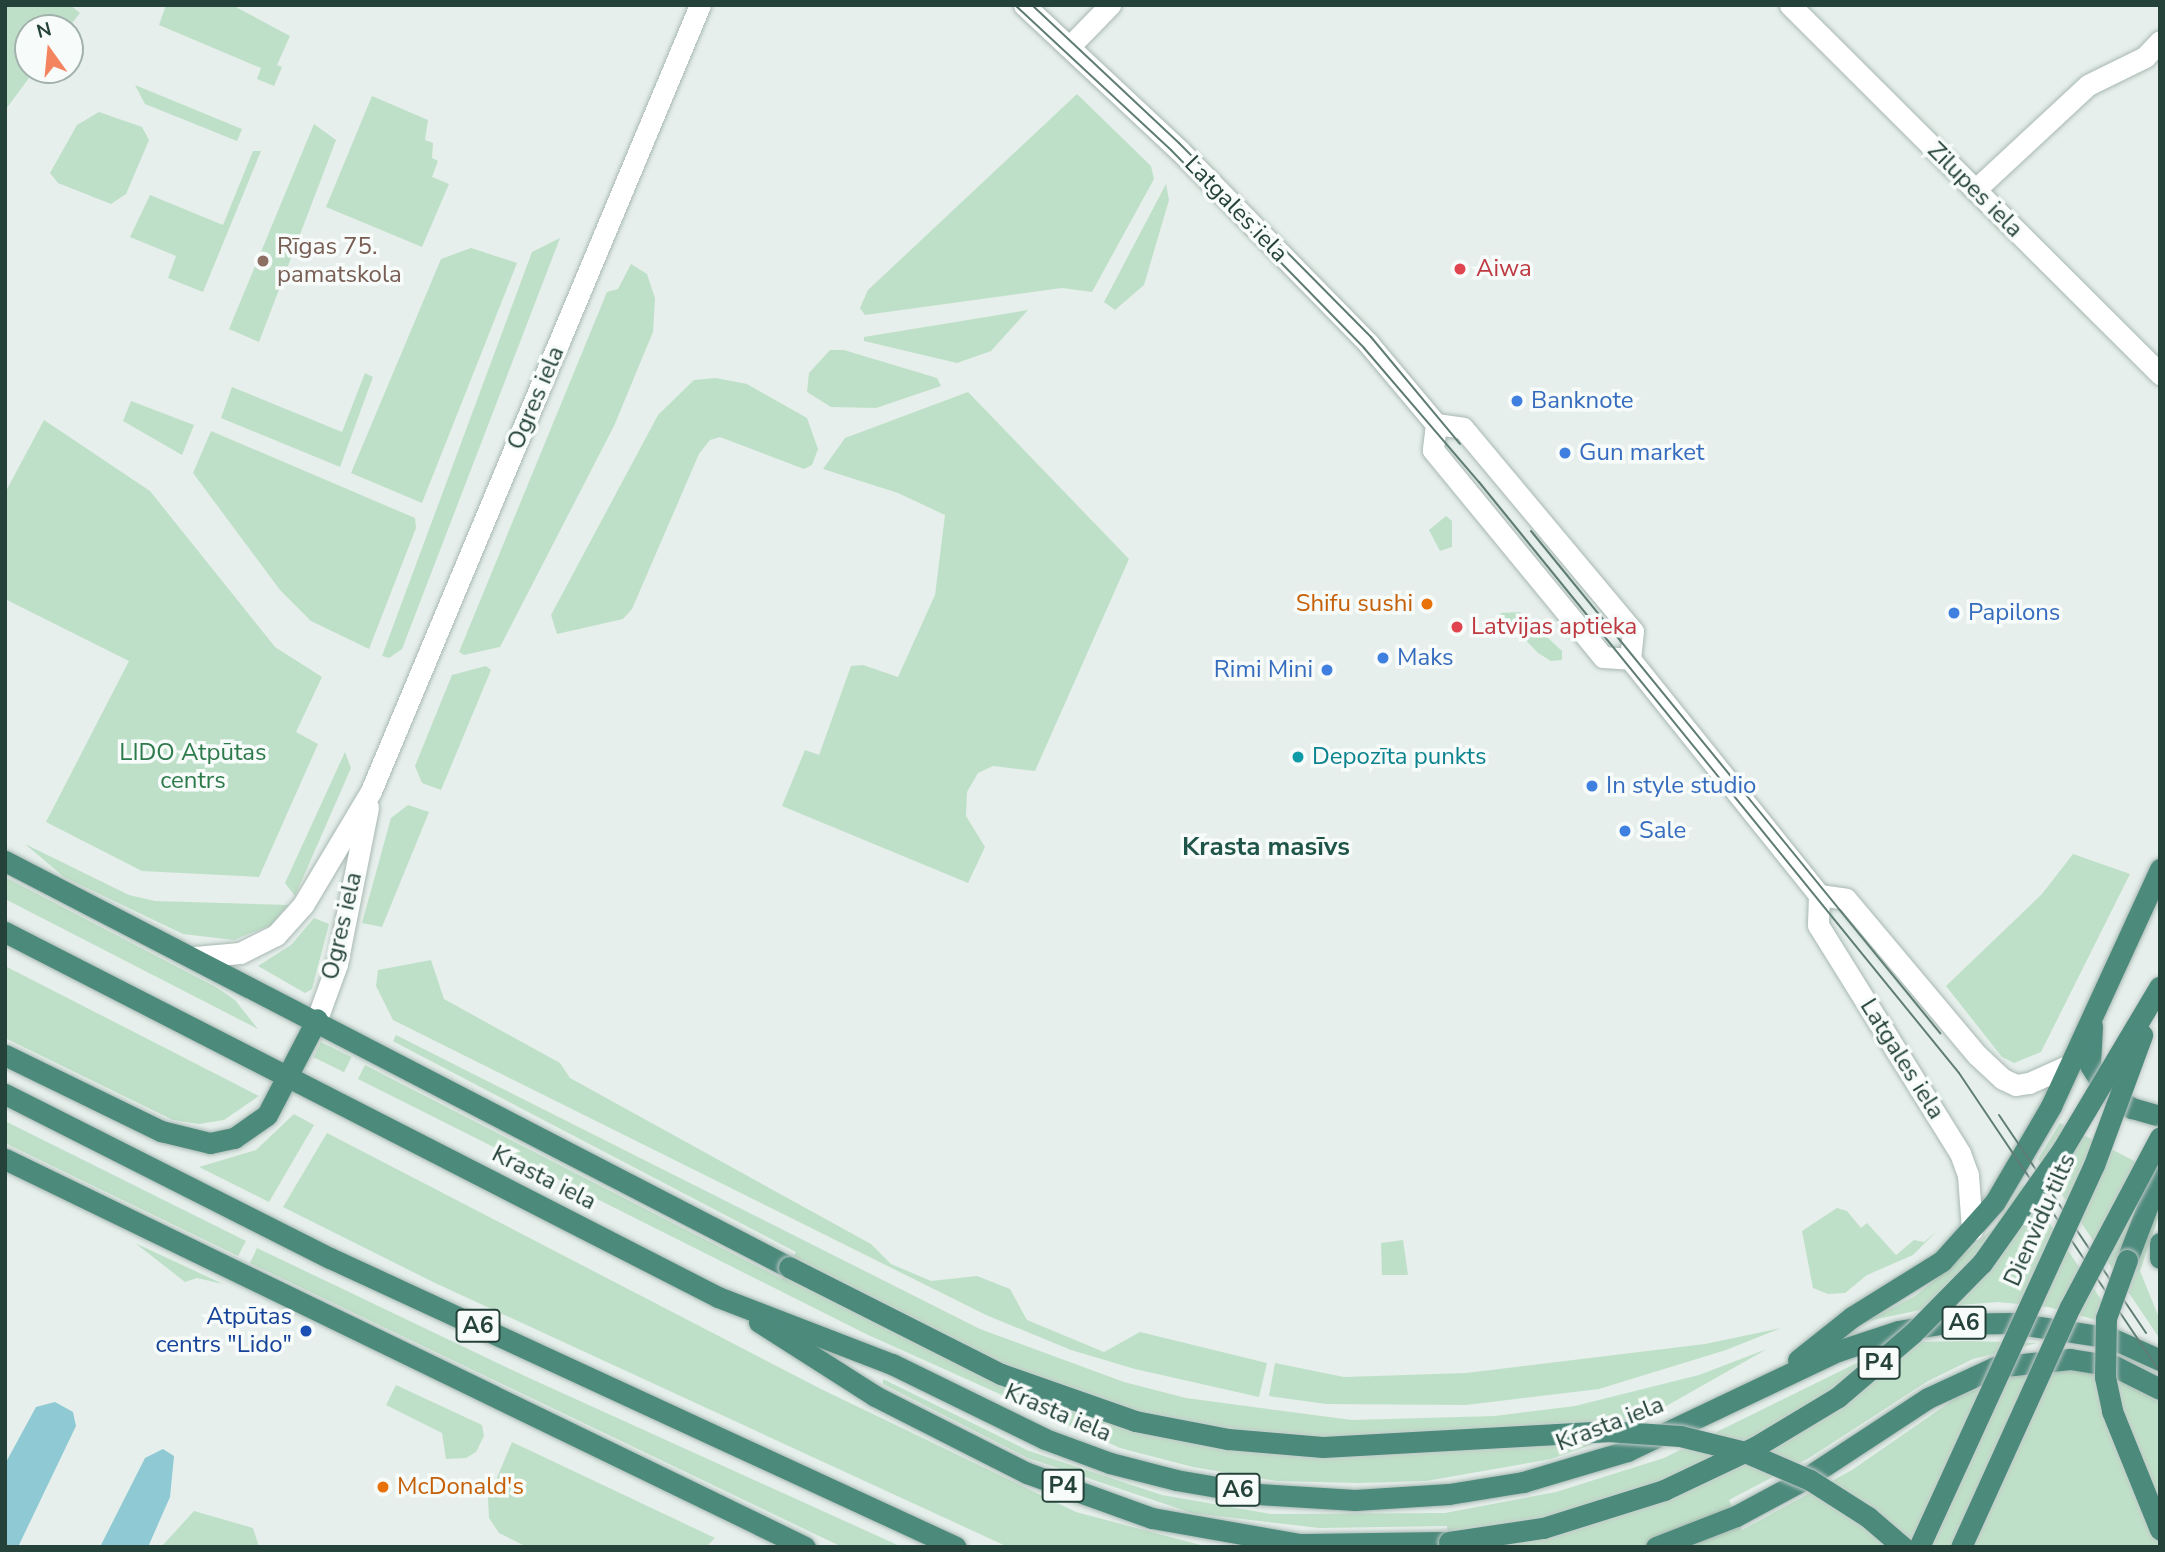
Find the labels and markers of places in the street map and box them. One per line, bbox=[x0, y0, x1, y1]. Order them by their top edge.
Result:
place label: Rīgas 75. pamatskola bbox=[277, 233, 402, 289]
marker: Rīgas 75. pamatskola bbox=[255, 253, 271, 269]
place label: Aiwa bbox=[1476, 255, 1532, 283]
marker: Aiwa bbox=[1450, 259, 1470, 279]
place label: Banknote bbox=[1531, 387, 1633, 415]
marker: Banknote bbox=[1509, 393, 1525, 409]
place label: Gun market bbox=[1579, 439, 1704, 467]
marker: Gun market bbox=[1557, 445, 1573, 461]
place label: Shifu sushi bbox=[1296, 590, 1413, 618]
marker: Shifu sushi bbox=[1419, 596, 1435, 612]
place label: Papilons bbox=[1968, 599, 2060, 627]
marker: Papilons bbox=[1946, 605, 1962, 621]
place label: Latvijas aptieka bbox=[1471, 613, 1637, 641]
marker: Latvijas aptieka bbox=[1449, 619, 1465, 635]
place label: Maks bbox=[1397, 644, 1454, 672]
marker: Maks bbox=[1375, 650, 1391, 666]
place label: Rimi Mini bbox=[1214, 656, 1313, 684]
marker: Rimi Mini bbox=[1319, 662, 1335, 678]
place label: Depozīta punkts bbox=[1312, 743, 1486, 771]
marker: Depozīta punkts bbox=[1290, 749, 1306, 765]
place label: In style studio bbox=[1606, 772, 1756, 800]
marker: In style studio bbox=[1584, 778, 1600, 794]
place label: Sale bbox=[1639, 817, 1686, 845]
marker: Sale bbox=[1617, 823, 1633, 839]
place label: Atpūtas centrs "Lido" bbox=[155, 1303, 292, 1359]
marker: Atpūtas centrs "Lido" bbox=[298, 1323, 314, 1339]
place label: McDonald's bbox=[397, 1473, 524, 1501]
marker: McDonald's bbox=[375, 1479, 391, 1495]

